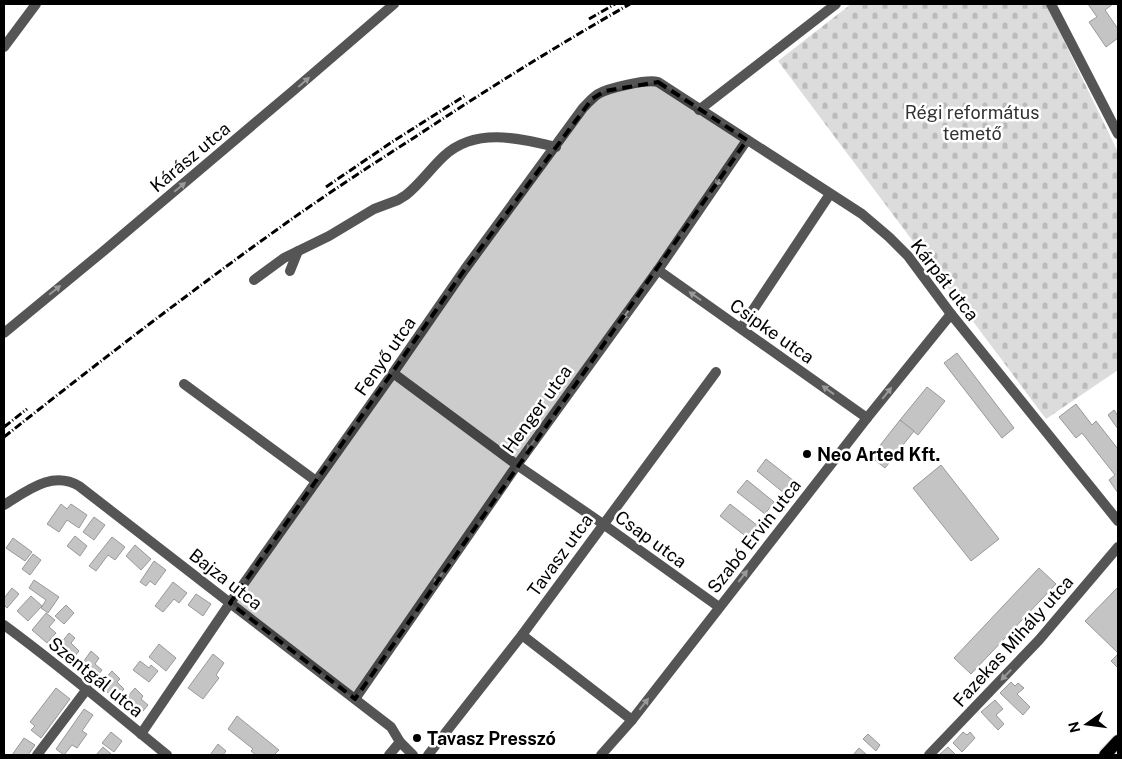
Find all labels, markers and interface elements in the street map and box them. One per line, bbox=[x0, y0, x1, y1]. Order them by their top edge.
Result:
one-way arrow bbox=[298, 76, 311, 87]
park label: Régi református temető bbox=[905, 102, 1039, 144]
street label: Kárász utca bbox=[146, 118, 234, 196]
one-way arrow bbox=[714, 173, 724, 187]
one-way arrow bbox=[174, 181, 187, 192]
street label: Kárpát utca bbox=[907, 235, 983, 325]
one-way arrow bbox=[49, 285, 62, 296]
one-way arrow bbox=[689, 291, 702, 301]
street label: Csipke utca bbox=[726, 294, 818, 368]
one-way arrow bbox=[621, 307, 632, 320]
street label: Fenyő utca bbox=[350, 313, 420, 399]
street label: Henger utca bbox=[498, 361, 576, 457]
one-way arrow bbox=[821, 385, 835, 395]
one-way arrow bbox=[882, 387, 893, 400]
one-way arrow bbox=[526, 438, 536, 452]
place label: Neo Arted Kft. bbox=[817, 444, 940, 465]
marker: Neo Arted Kft. bbox=[801, 448, 813, 460]
street label: Szabó Ervin utca bbox=[703, 475, 805, 597]
street label: Csap utca bbox=[611, 506, 691, 572]
street label: Tavasz utca bbox=[523, 510, 597, 600]
street label: Bajza utca bbox=[185, 544, 267, 614]
one-way arrow bbox=[738, 570, 749, 583]
street label: Fazekas Mihály utca bbox=[949, 571, 1077, 711]
one-way arrow bbox=[433, 572, 443, 586]
street label: Szentgál utca bbox=[45, 633, 147, 721]
one-way arrow bbox=[1000, 669, 1012, 681]
one-way arrow bbox=[638, 698, 649, 711]
north arrow bbox=[1062, 699, 1112, 749]
text: N bbox=[1065, 720, 1083, 734]
place label: Tavasz Presszó bbox=[427, 728, 556, 749]
marker: Tavasz Presszó bbox=[411, 732, 423, 744]

